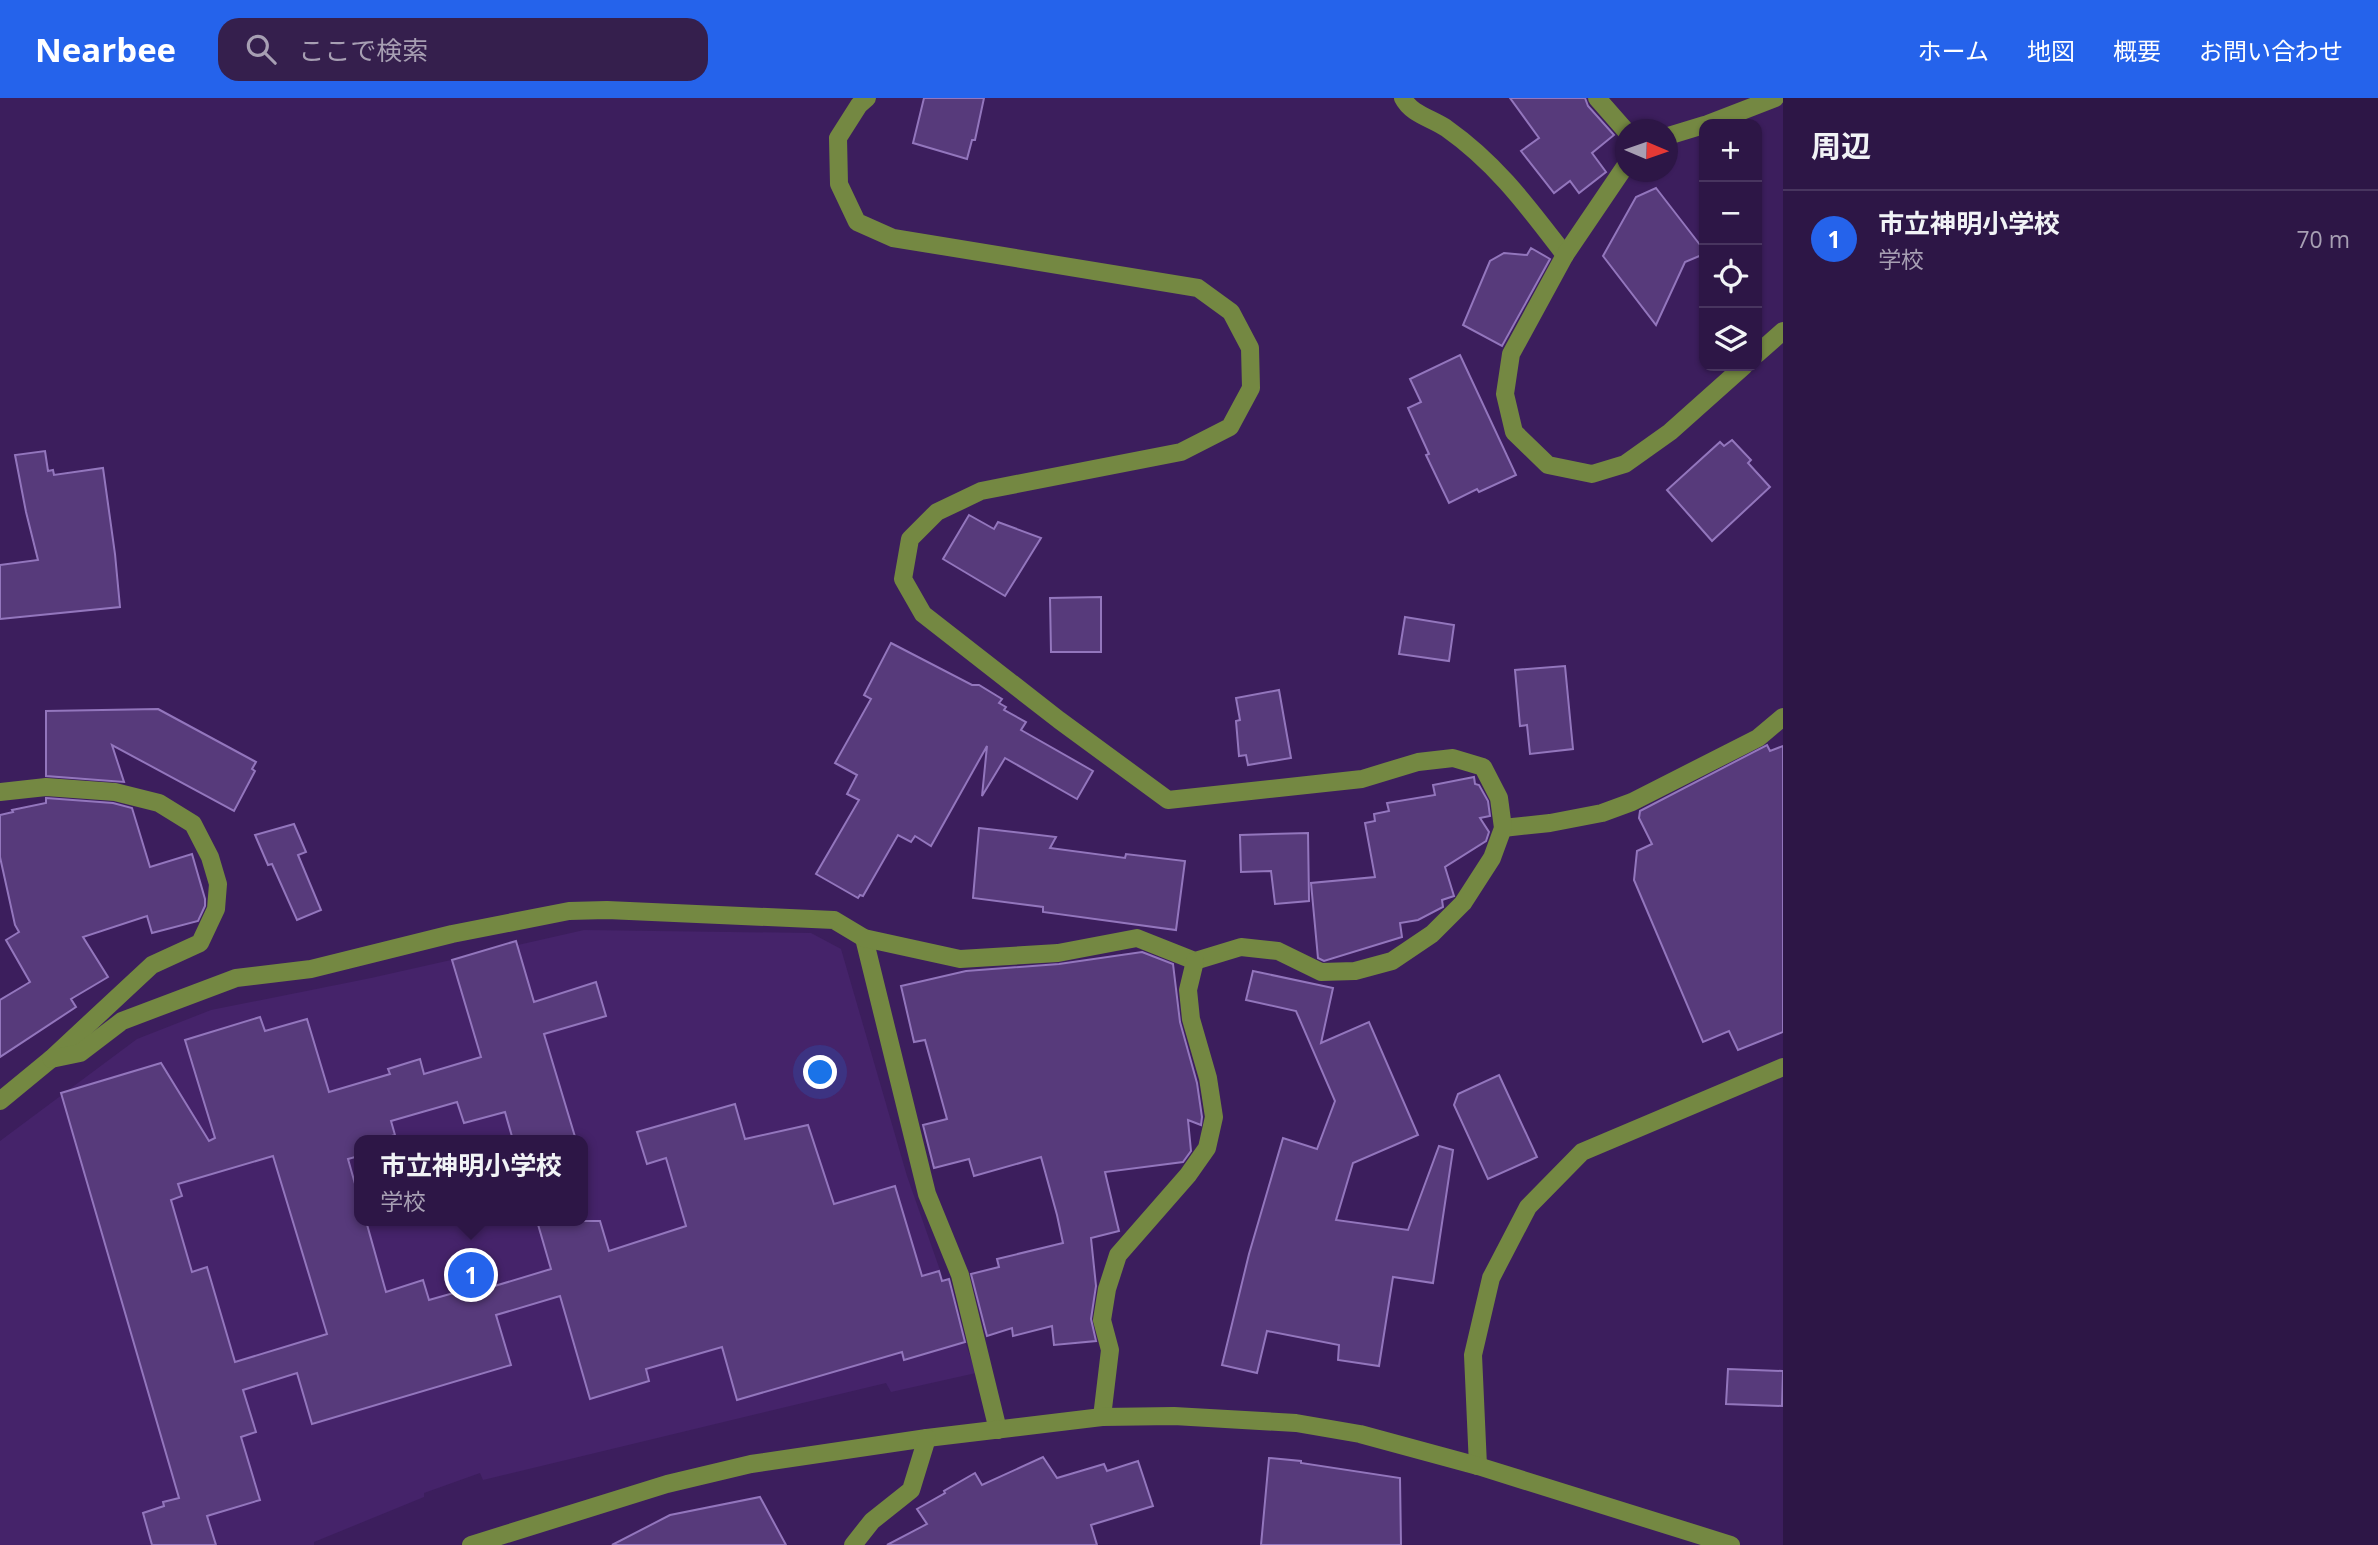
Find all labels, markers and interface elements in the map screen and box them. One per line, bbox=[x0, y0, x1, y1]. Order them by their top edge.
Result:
search box bbox=[218, 18, 708, 81]
text: Nearbee bbox=[35, 27, 176, 72]
icon: search bbox=[242, 30, 280, 68]
text: ここで検索 bbox=[298, 32, 428, 68]
text: ホーム bbox=[1918, 34, 1989, 67]
text: 地図 bbox=[2027, 34, 2075, 67]
text: 概要 bbox=[2113, 34, 2161, 67]
text: お問い合わせ bbox=[2199, 34, 2343, 67]
north arrow bbox=[1615, 119, 1678, 182]
map controls bbox=[1699, 119, 1762, 371]
button: + bbox=[1699, 119, 1762, 182]
text: 周辺 bbox=[1811, 125, 1871, 166]
button: − bbox=[1699, 182, 1762, 245]
text: 市立神明小学校 bbox=[1878, 205, 2060, 241]
text: 1 bbox=[1827, 223, 1841, 255]
text: 70 m bbox=[2296, 223, 2350, 255]
text: 学校 bbox=[1878, 243, 1924, 275]
button: locate bbox=[1699, 245, 1762, 308]
button: layers bbox=[1699, 308, 1762, 371]
your location bbox=[803, 1055, 837, 1089]
popup bbox=[354, 1135, 588, 1226]
text: 市立神明小学校 bbox=[380, 1147, 562, 1183]
text: 学校 bbox=[380, 1185, 426, 1217]
pin: 1 bbox=[448, 1249, 494, 1301]

